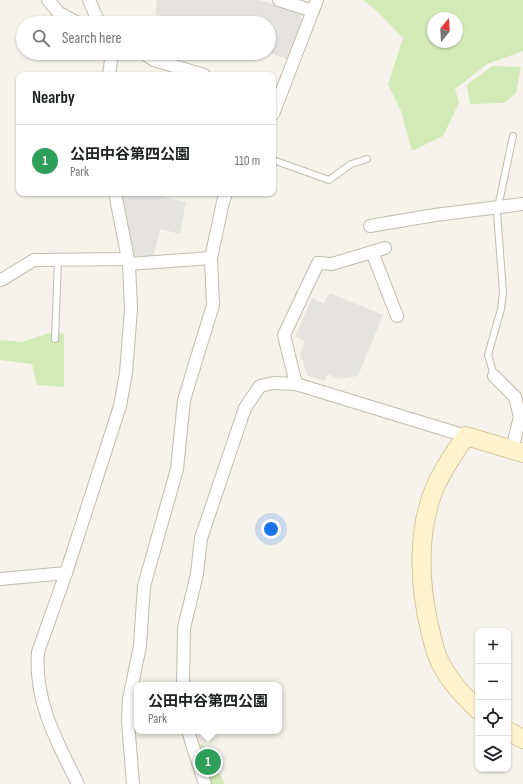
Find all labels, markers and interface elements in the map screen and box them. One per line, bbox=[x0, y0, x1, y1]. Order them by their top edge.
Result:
north arrow bbox=[427, 12, 463, 48]
search box bbox=[16, 16, 276, 60]
icon: search bbox=[30, 27, 52, 49]
text: Search here bbox=[62, 29, 122, 48]
text: Nearby bbox=[32, 88, 75, 108]
text: 公田中谷第四公園 bbox=[70, 145, 190, 164]
text: 1 bbox=[42, 153, 48, 169]
text: 110 m bbox=[235, 153, 260, 169]
text: Park bbox=[70, 164, 89, 180]
your location bbox=[261, 519, 281, 539]
map controls bbox=[475, 628, 511, 772]
button: + bbox=[475, 628, 511, 664]
button: − bbox=[475, 664, 511, 700]
popup bbox=[134, 682, 282, 734]
text: 公田中谷第四公園 bbox=[148, 692, 268, 711]
button: locate bbox=[475, 700, 511, 736]
text: Park bbox=[148, 711, 167, 727]
button: layers bbox=[475, 736, 511, 772]
pin: 1 bbox=[195, 747, 221, 777]

